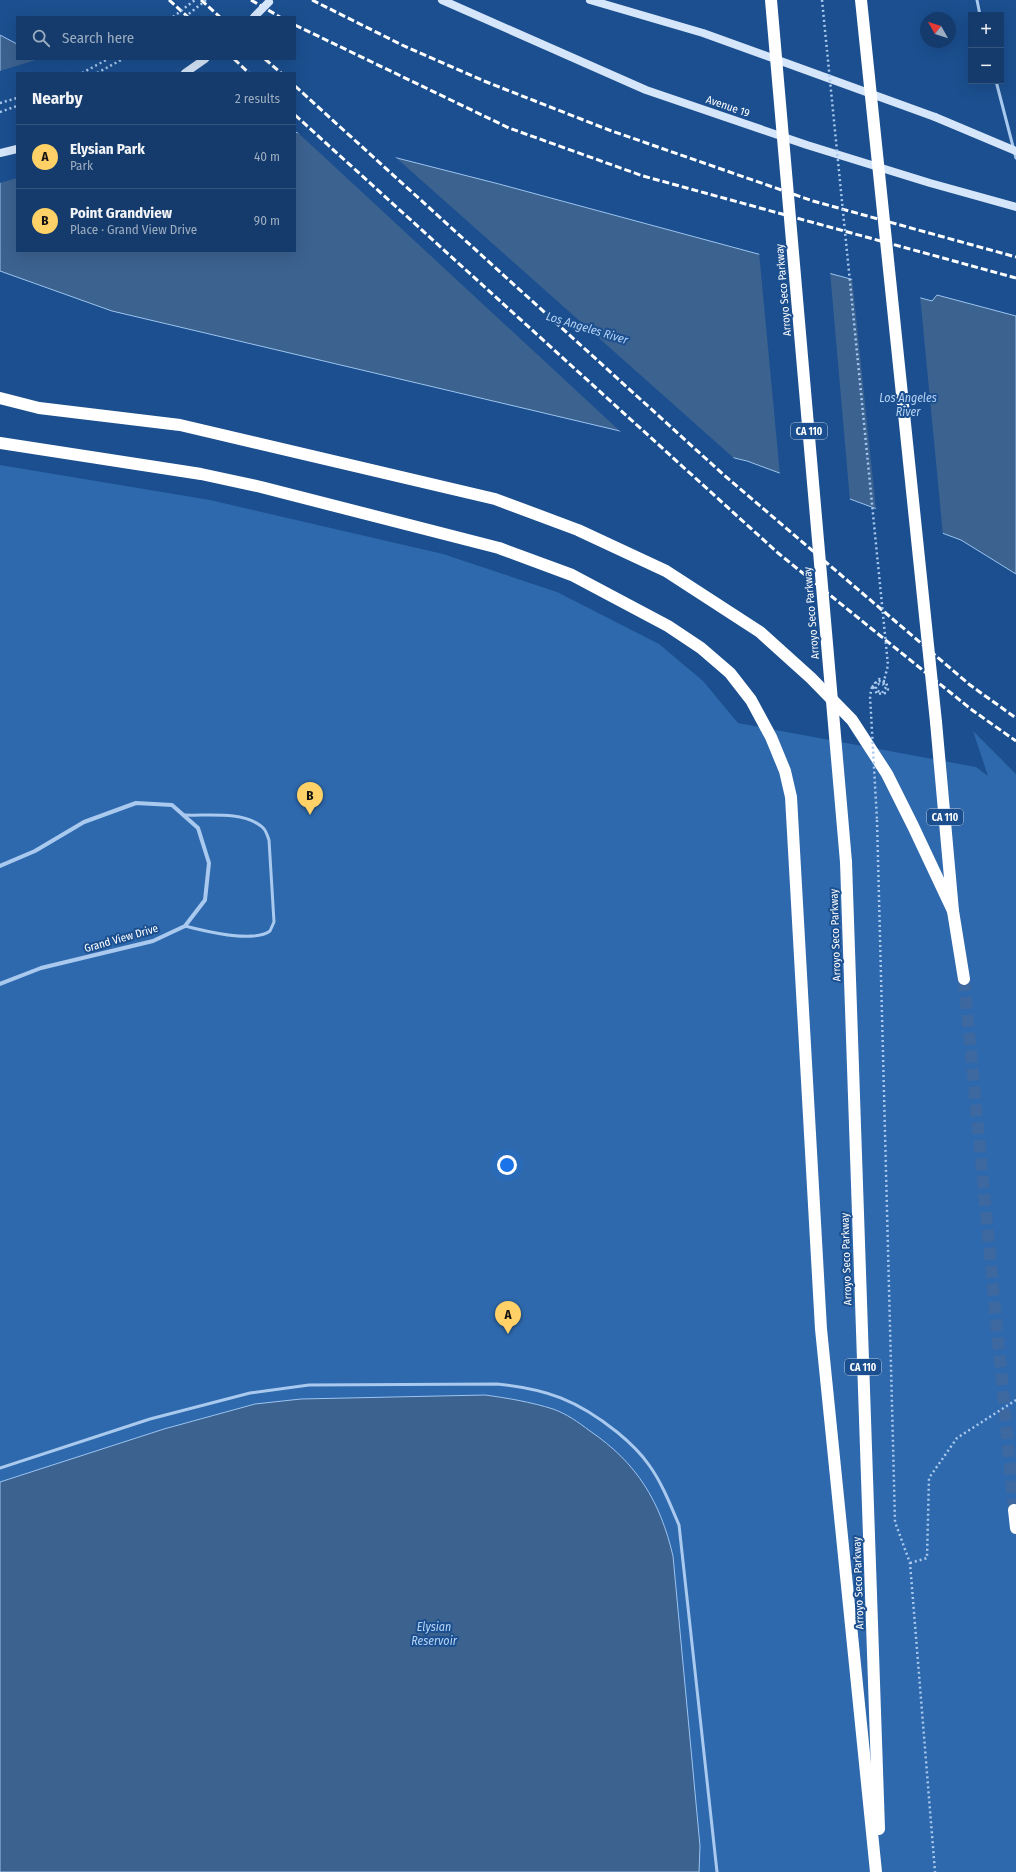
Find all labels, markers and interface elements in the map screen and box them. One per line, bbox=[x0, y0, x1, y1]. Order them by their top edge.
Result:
north arrow bbox=[920, 12, 956, 48]
map controls bbox=[968, 12, 1004, 84]
button: + bbox=[968, 12, 1004, 48]
search box bbox=[16, 16, 296, 60]
icon: search bbox=[30, 27, 52, 49]
text: Search here bbox=[62, 29, 134, 47]
button: − bbox=[968, 48, 1004, 84]
text: Nearby bbox=[32, 88, 83, 109]
text: 2 results bbox=[235, 91, 280, 106]
street label: Avenue 19 bbox=[704, 93, 751, 120]
text: Elysian Park bbox=[70, 140, 145, 158]
text: A bbox=[41, 149, 49, 164]
text: 40 m bbox=[254, 149, 280, 164]
text: Park bbox=[70, 158, 93, 173]
text: Point Grandview bbox=[70, 204, 172, 222]
text: B bbox=[41, 213, 49, 228]
text: 90 m bbox=[254, 213, 280, 228]
text: Place · Grand View Drive bbox=[70, 222, 197, 237]
street label: Arroyo Seco Parkway bbox=[773, 243, 794, 337]
water label: Los Angeles River bbox=[544, 309, 630, 347]
water label: Los Angeles River bbox=[879, 391, 937, 419]
road number: CA 110 bbox=[791, 423, 827, 439]
street label: Arroyo Seco Parkway bbox=[801, 566, 822, 660]
pin: B bbox=[297, 782, 323, 815]
road number: CA 110 bbox=[927, 809, 963, 825]
street label: Arroyo Seco Parkway bbox=[827, 888, 844, 981]
street label: Grand View Drive bbox=[83, 922, 160, 955]
your location bbox=[497, 1155, 517, 1175]
street label: Arroyo Seco Parkway bbox=[838, 1212, 855, 1305]
pin: A bbox=[495, 1301, 521, 1334]
road number: CA 110 bbox=[845, 1359, 881, 1375]
street label: Arroyo Seco Parkway bbox=[850, 1536, 867, 1629]
water label: Elysian Reservoir bbox=[411, 1620, 458, 1648]

